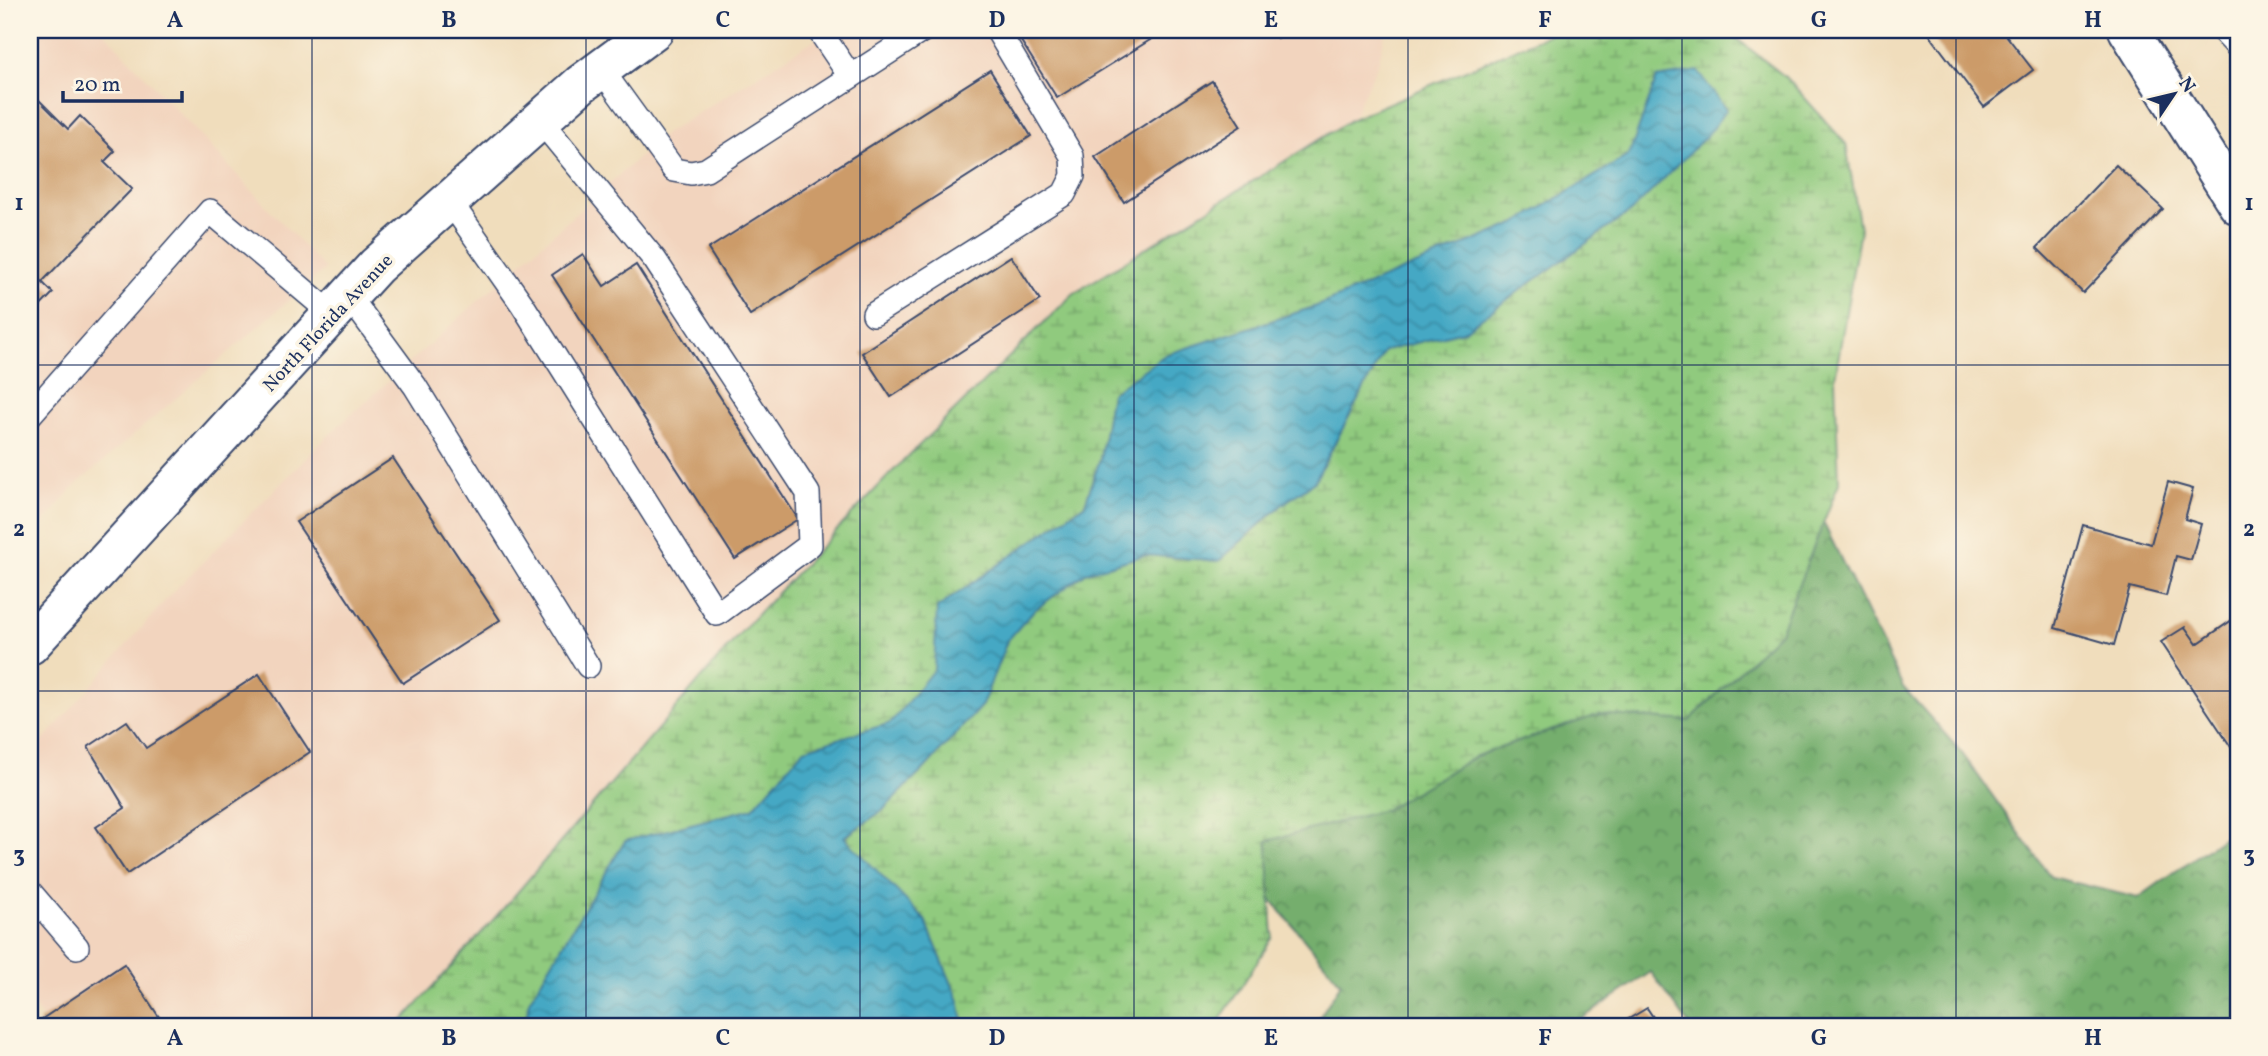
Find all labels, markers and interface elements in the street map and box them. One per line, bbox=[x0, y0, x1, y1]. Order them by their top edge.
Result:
text: A bbox=[167, 5, 183, 37]
text: B bbox=[441, 5, 457, 37]
text: C bbox=[716, 5, 730, 37]
text: D bbox=[989, 5, 1006, 37]
text: E bbox=[1264, 5, 1278, 37]
text: F bbox=[1538, 5, 1552, 37]
text: G bbox=[1811, 5, 1827, 37]
text: H bbox=[2084, 5, 2102, 37]
scale bar bbox=[63, 60, 182, 104]
north arrow bbox=[2138, 60, 2208, 130]
text: 20 m bbox=[74, 71, 120, 100]
text: N bbox=[2172, 72, 2201, 99]
text: 1 bbox=[14, 188, 24, 220]
text: 1 bbox=[2244, 188, 2254, 220]
street label: North Florida Avenue bbox=[258, 249, 399, 398]
text: 2 bbox=[13, 514, 25, 546]
text: 2 bbox=[2243, 514, 2255, 546]
text: 3 bbox=[13, 840, 25, 872]
text: 3 bbox=[2243, 840, 2255, 872]
text: A bbox=[167, 1023, 183, 1055]
text: B bbox=[441, 1023, 457, 1055]
text: C bbox=[716, 1023, 730, 1055]
text: D bbox=[989, 1023, 1006, 1055]
text: E bbox=[1264, 1023, 1278, 1055]
text: F bbox=[1538, 1023, 1552, 1055]
text: G bbox=[1811, 1023, 1827, 1055]
text: H bbox=[2084, 1023, 2102, 1055]

